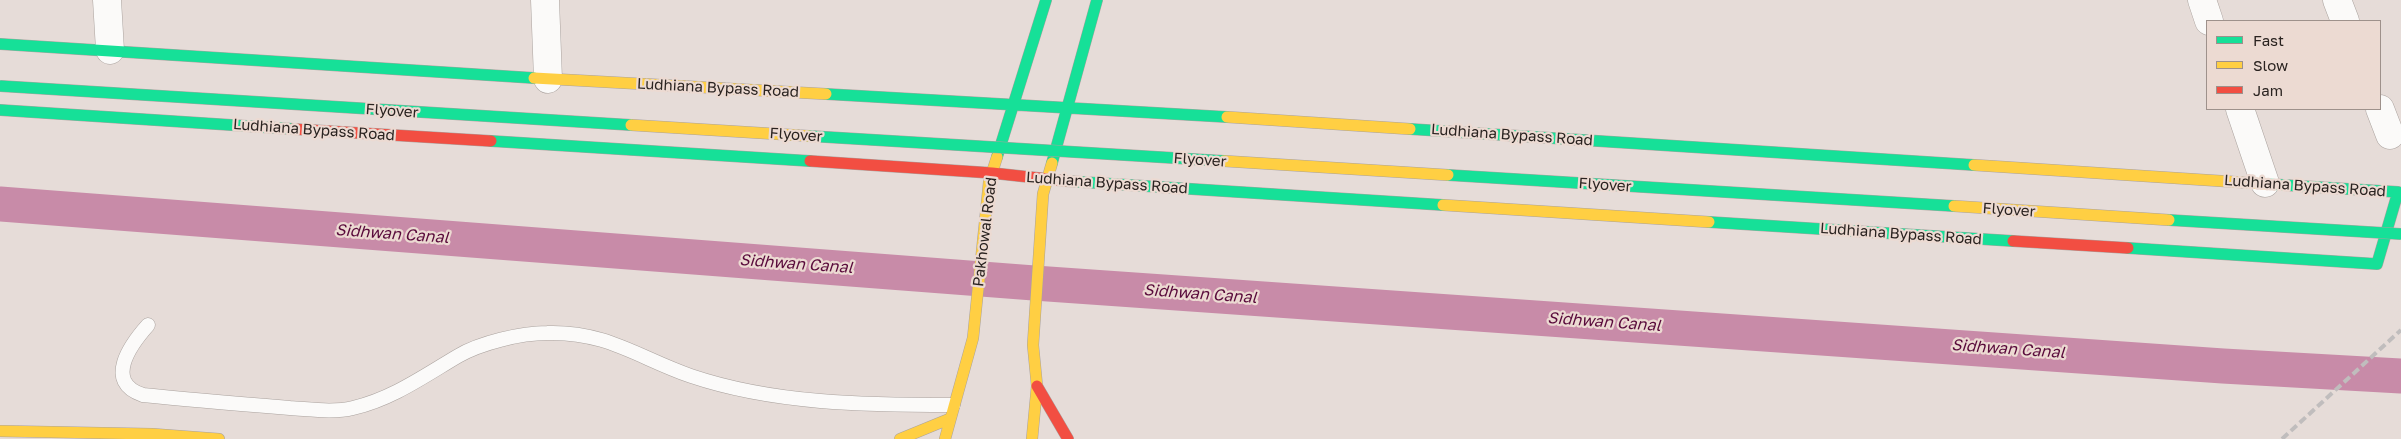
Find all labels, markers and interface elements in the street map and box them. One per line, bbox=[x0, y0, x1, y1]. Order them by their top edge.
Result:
legend bbox=[2206, 20, 2381, 110]
text: Fast bbox=[2253, 31, 2284, 49]
text: Slow bbox=[2253, 56, 2288, 74]
street label: Ludhiana Bypass Road bbox=[637, 75, 799, 101]
text: Jam bbox=[2253, 81, 2283, 99]
street label: Flyover bbox=[365, 100, 419, 122]
street label: Ludhiana Bypass Road bbox=[233, 115, 395, 145]
street label: Ludhiana Bypass Road bbox=[1431, 120, 1593, 150]
street label: Flyover bbox=[769, 124, 823, 146]
street label: Flyover bbox=[1173, 149, 1227, 171]
street label: Ludhiana Bypass Road bbox=[1026, 168, 1188, 198]
street label: Ludhiana Bypass Road bbox=[2224, 171, 2386, 201]
street label: Flyover bbox=[1578, 174, 1632, 196]
street label: Pakhowal Road bbox=[969, 176, 1001, 288]
street label: Flyover bbox=[1982, 199, 2036, 221]
street label: Ludhiana Bypass Road bbox=[1820, 219, 1982, 249]
water label: Sidhwan Canal bbox=[335, 220, 449, 248]
water label: Sidhwan Canal bbox=[739, 250, 853, 278]
water label: Sidhwan Canal bbox=[1143, 280, 1257, 308]
water label: Sidhwan Canal bbox=[1547, 308, 1661, 336]
water label: Sidhwan Canal bbox=[1951, 335, 2065, 363]

